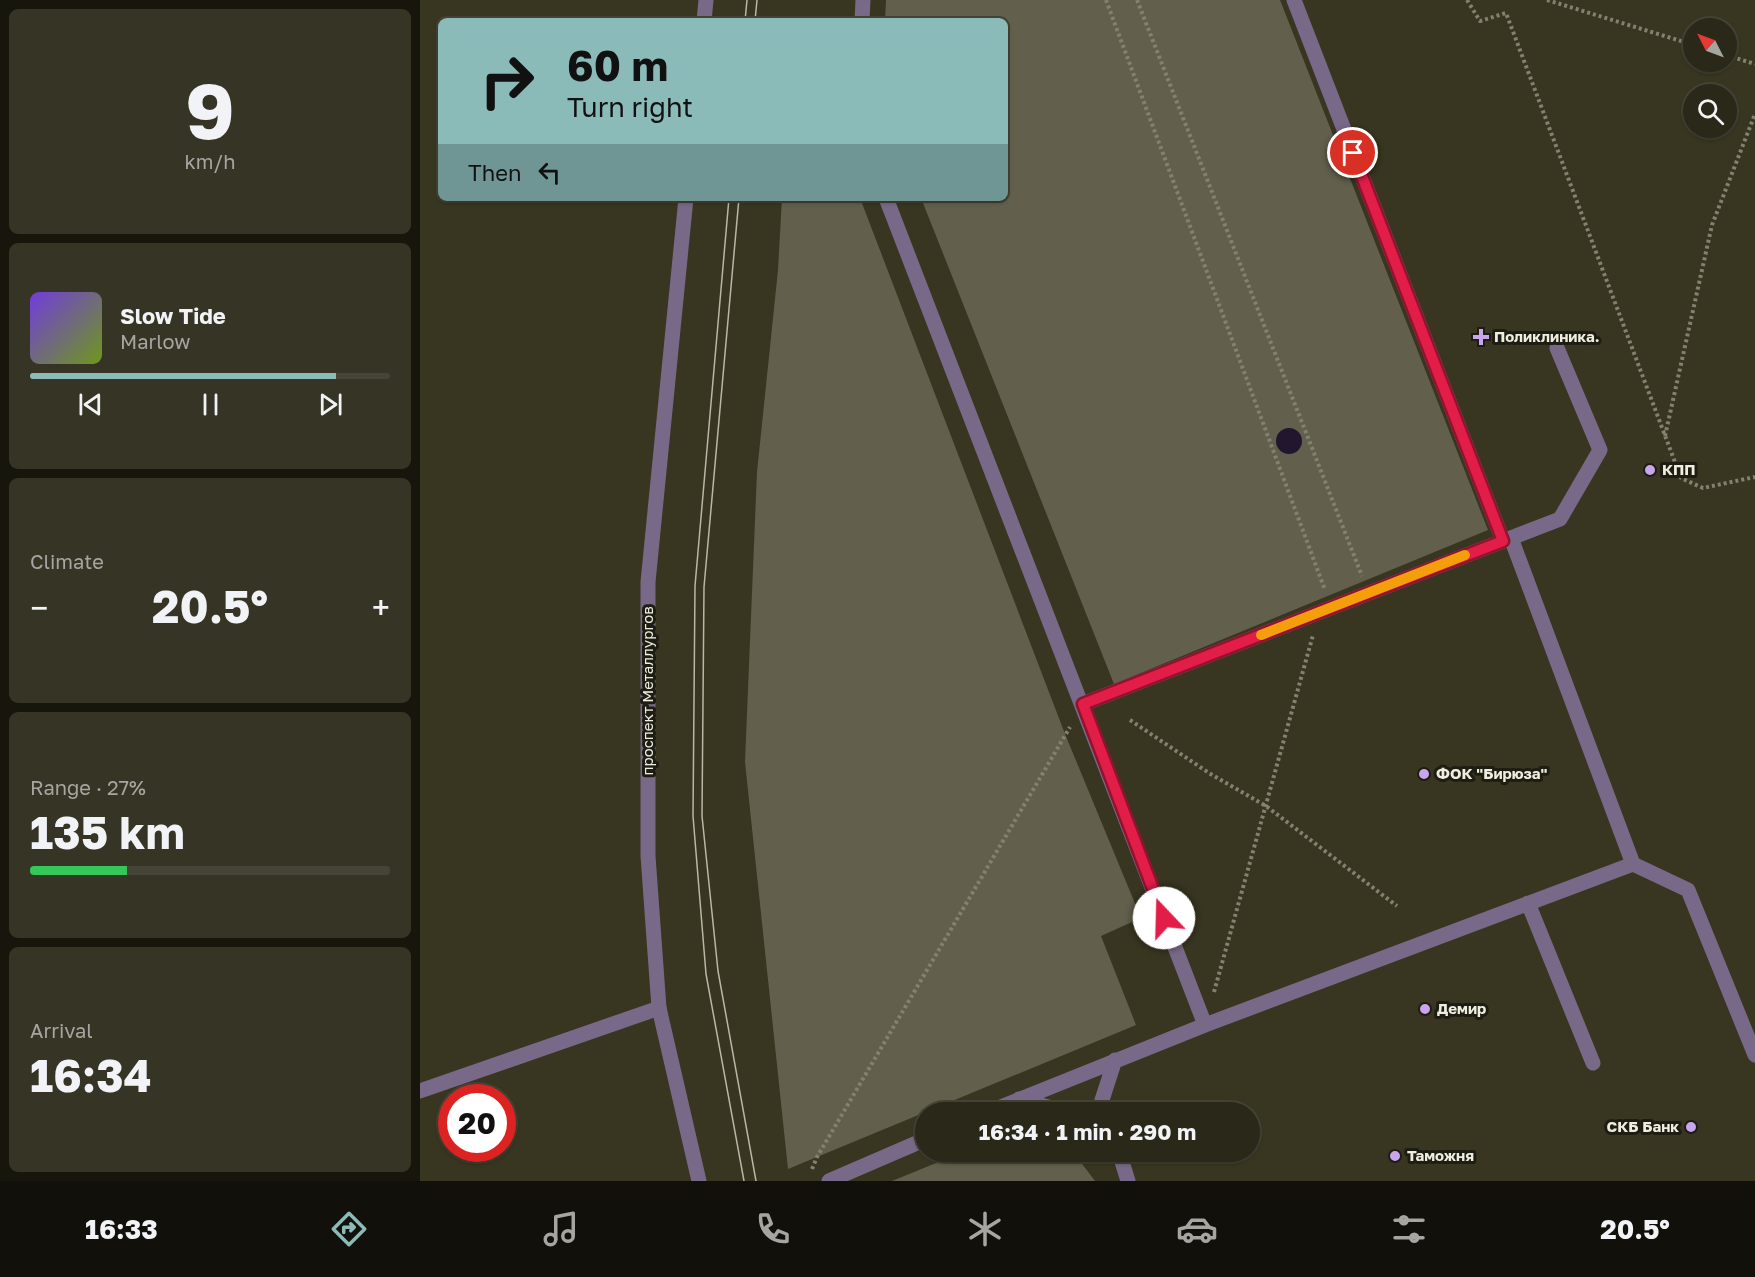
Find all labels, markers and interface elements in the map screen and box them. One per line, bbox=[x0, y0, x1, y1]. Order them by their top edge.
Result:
north arrow bbox=[1683, 18, 1737, 72]
map controls bbox=[1683, 18, 1737, 138]
text: 60 m bbox=[567, 40, 668, 90]
icon: right bbox=[468, 42, 546, 120]
text: 9 bbox=[185, 63, 235, 156]
button: search bbox=[1683, 84, 1737, 138]
text: Turn right bbox=[567, 91, 693, 123]
pin bbox=[1327, 127, 1378, 178]
icon: arrive bbox=[1336, 136, 1369, 169]
text: km/h bbox=[185, 149, 235, 173]
icon: left bbox=[533, 156, 566, 189]
text: Then bbox=[468, 159, 521, 186]
text: Slow Tide bbox=[120, 302, 226, 329]
place label: Поликлиника. bbox=[1494, 327, 1600, 345]
marker: Поликлиника. bbox=[1472, 328, 1490, 346]
text: Marlow bbox=[120, 329, 191, 353]
icon: previous bbox=[74, 388, 107, 421]
icon: pause bbox=[194, 388, 227, 421]
icon: next bbox=[314, 388, 347, 421]
place label: КПП bbox=[1662, 460, 1696, 478]
marker: КПП bbox=[1643, 463, 1657, 477]
text: Climate bbox=[30, 549, 104, 573]
text: 20.5° bbox=[152, 579, 268, 633]
text: − bbox=[30, 588, 48, 627]
text: + bbox=[372, 588, 390, 627]
street label: проспект Металлургов bbox=[638, 606, 656, 776]
place label: ФОК "Бирюза" bbox=[1436, 764, 1547, 782]
marker: ФОК "Бирюза" bbox=[1417, 767, 1431, 781]
text: Range · 27% bbox=[30, 775, 146, 799]
text: 135 km bbox=[30, 805, 185, 859]
position arrow bbox=[1132, 886, 1196, 950]
place label: Демир bbox=[1437, 999, 1486, 1017]
marker: Демир bbox=[1418, 1002, 1432, 1016]
text: Arrival bbox=[30, 1018, 93, 1042]
text: 16:34 bbox=[30, 1048, 152, 1102]
speed limit sign: 20 bbox=[438, 1084, 516, 1162]
place label: СКБ Банк bbox=[1607, 1117, 1679, 1135]
text: 16:34 · 1 min · 290 m bbox=[979, 1118, 1196, 1145]
marker: СКБ Банк bbox=[1684, 1120, 1698, 1134]
place label: Таможня bbox=[1407, 1146, 1474, 1164]
marker: Таможня bbox=[1388, 1149, 1402, 1163]
icon: directions bbox=[328, 1208, 370, 1250]
icon: music bbox=[540, 1208, 582, 1250]
icon: phone bbox=[752, 1208, 794, 1250]
icon: climate bbox=[964, 1208, 1006, 1250]
icon: car bbox=[1176, 1208, 1218, 1250]
icon: filters bbox=[1388, 1208, 1430, 1250]
text: 16:33 bbox=[85, 1213, 158, 1245]
text: 20.5° bbox=[1600, 1213, 1670, 1245]

